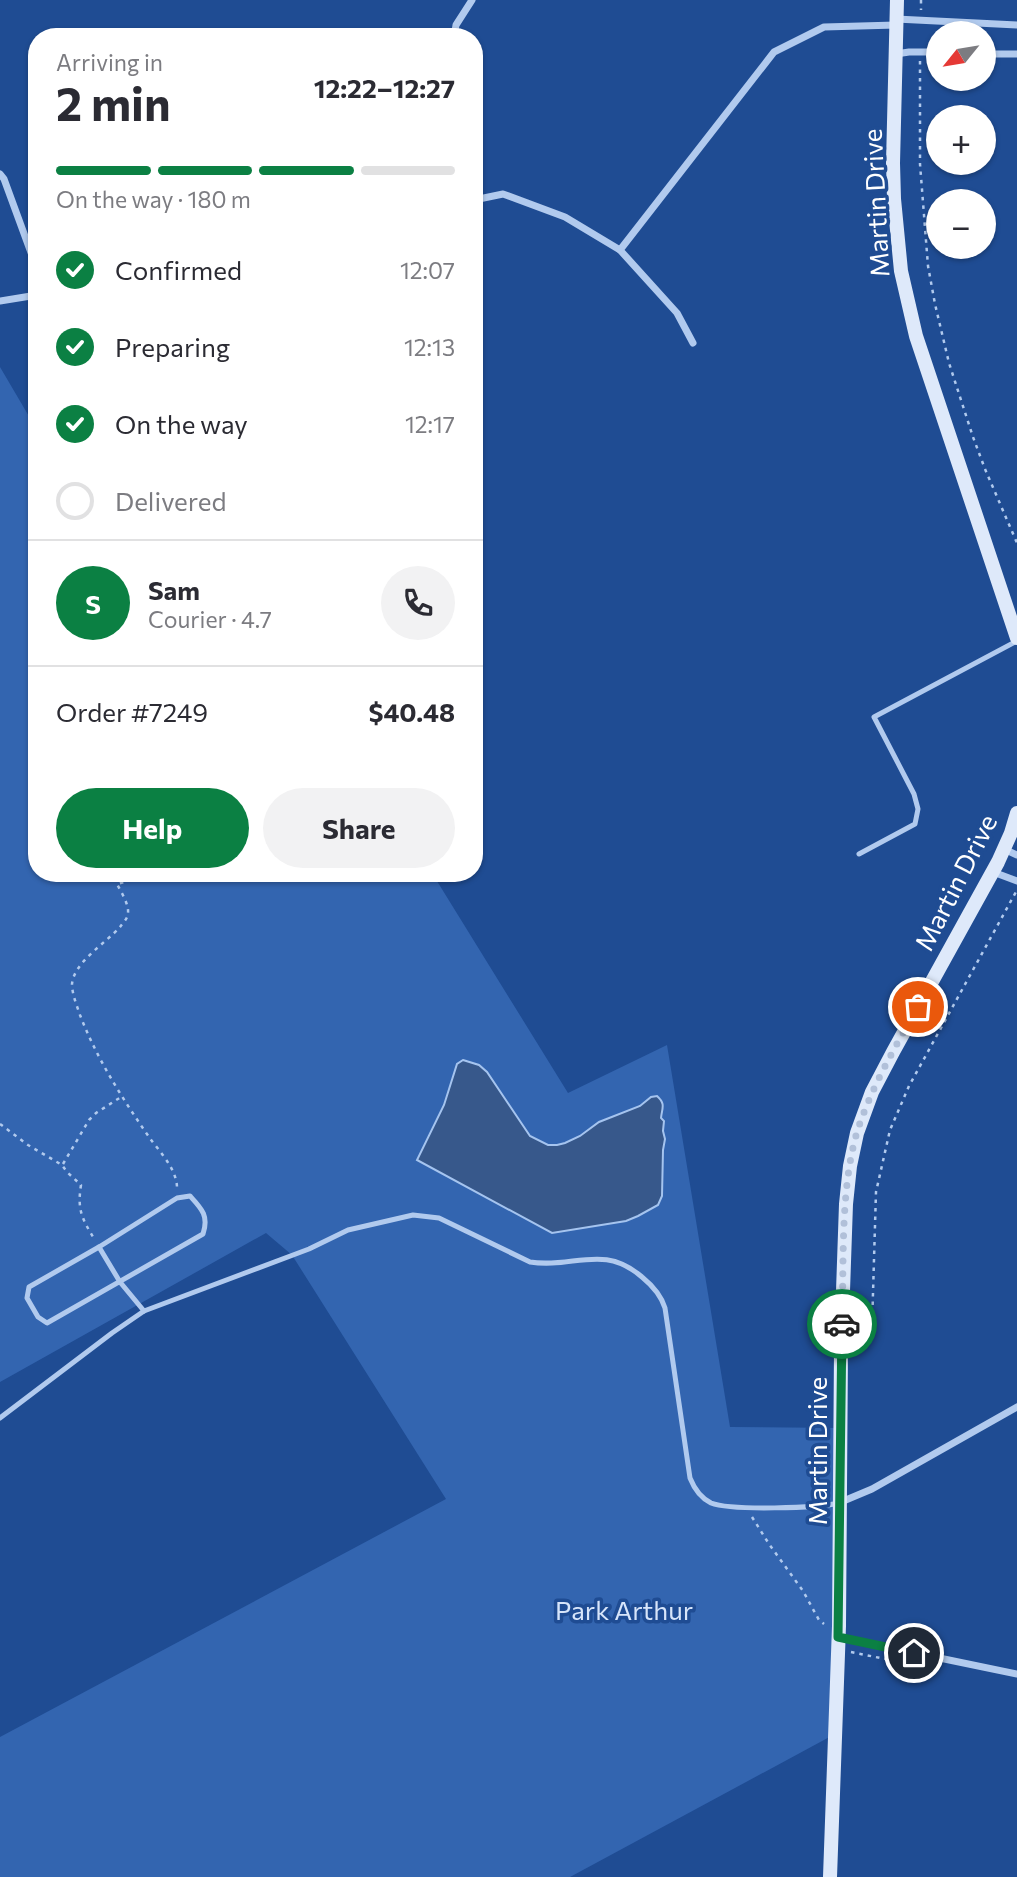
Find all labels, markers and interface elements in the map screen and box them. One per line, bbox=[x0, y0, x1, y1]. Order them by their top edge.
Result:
north arrow bbox=[926, 21, 996, 91]
map controls bbox=[926, 21, 996, 259]
text: Arriving in bbox=[56, 48, 163, 76]
text: 12:22–12:27 bbox=[314, 72, 455, 103]
text: 2 min bbox=[56, 74, 171, 130]
button: + bbox=[926, 105, 996, 175]
street label: Martin Drive bbox=[856, 128, 894, 278]
text: On the way · 180 m bbox=[56, 185, 251, 213]
button: − bbox=[926, 189, 996, 259]
icon: check bbox=[56, 251, 94, 289]
text: Confirmed bbox=[115, 254, 242, 285]
text: 12:07 bbox=[400, 256, 455, 284]
icon: check bbox=[56, 328, 94, 366]
text: Preparing bbox=[115, 331, 230, 362]
text: 12:13 bbox=[404, 333, 455, 361]
icon: check bbox=[56, 405, 94, 443]
text: On the way bbox=[115, 408, 248, 439]
text: 12:17 bbox=[405, 410, 455, 438]
text: Delivered bbox=[115, 485, 226, 516]
button: phone bbox=[381, 566, 455, 640]
text: Sam bbox=[148, 574, 200, 605]
text: S bbox=[85, 588, 101, 619]
text: Courier · 4.7 bbox=[148, 605, 272, 633]
text: Order #7249 bbox=[56, 696, 208, 727]
text: $40.48 bbox=[368, 696, 455, 727]
button: Help bbox=[56, 788, 249, 868]
button: Share bbox=[263, 788, 455, 868]
street label: Martin Drive bbox=[907, 809, 1003, 955]
pin bbox=[888, 977, 948, 1037]
icon: bag bbox=[899, 988, 937, 1026]
courier bbox=[807, 1289, 877, 1359]
icon: car bbox=[823, 1305, 861, 1343]
street label: Martin Drive bbox=[801, 1377, 832, 1525]
park label: Park Arthur bbox=[555, 1594, 693, 1625]
pin bbox=[884, 1623, 944, 1683]
icon: home bbox=[895, 1634, 933, 1672]

